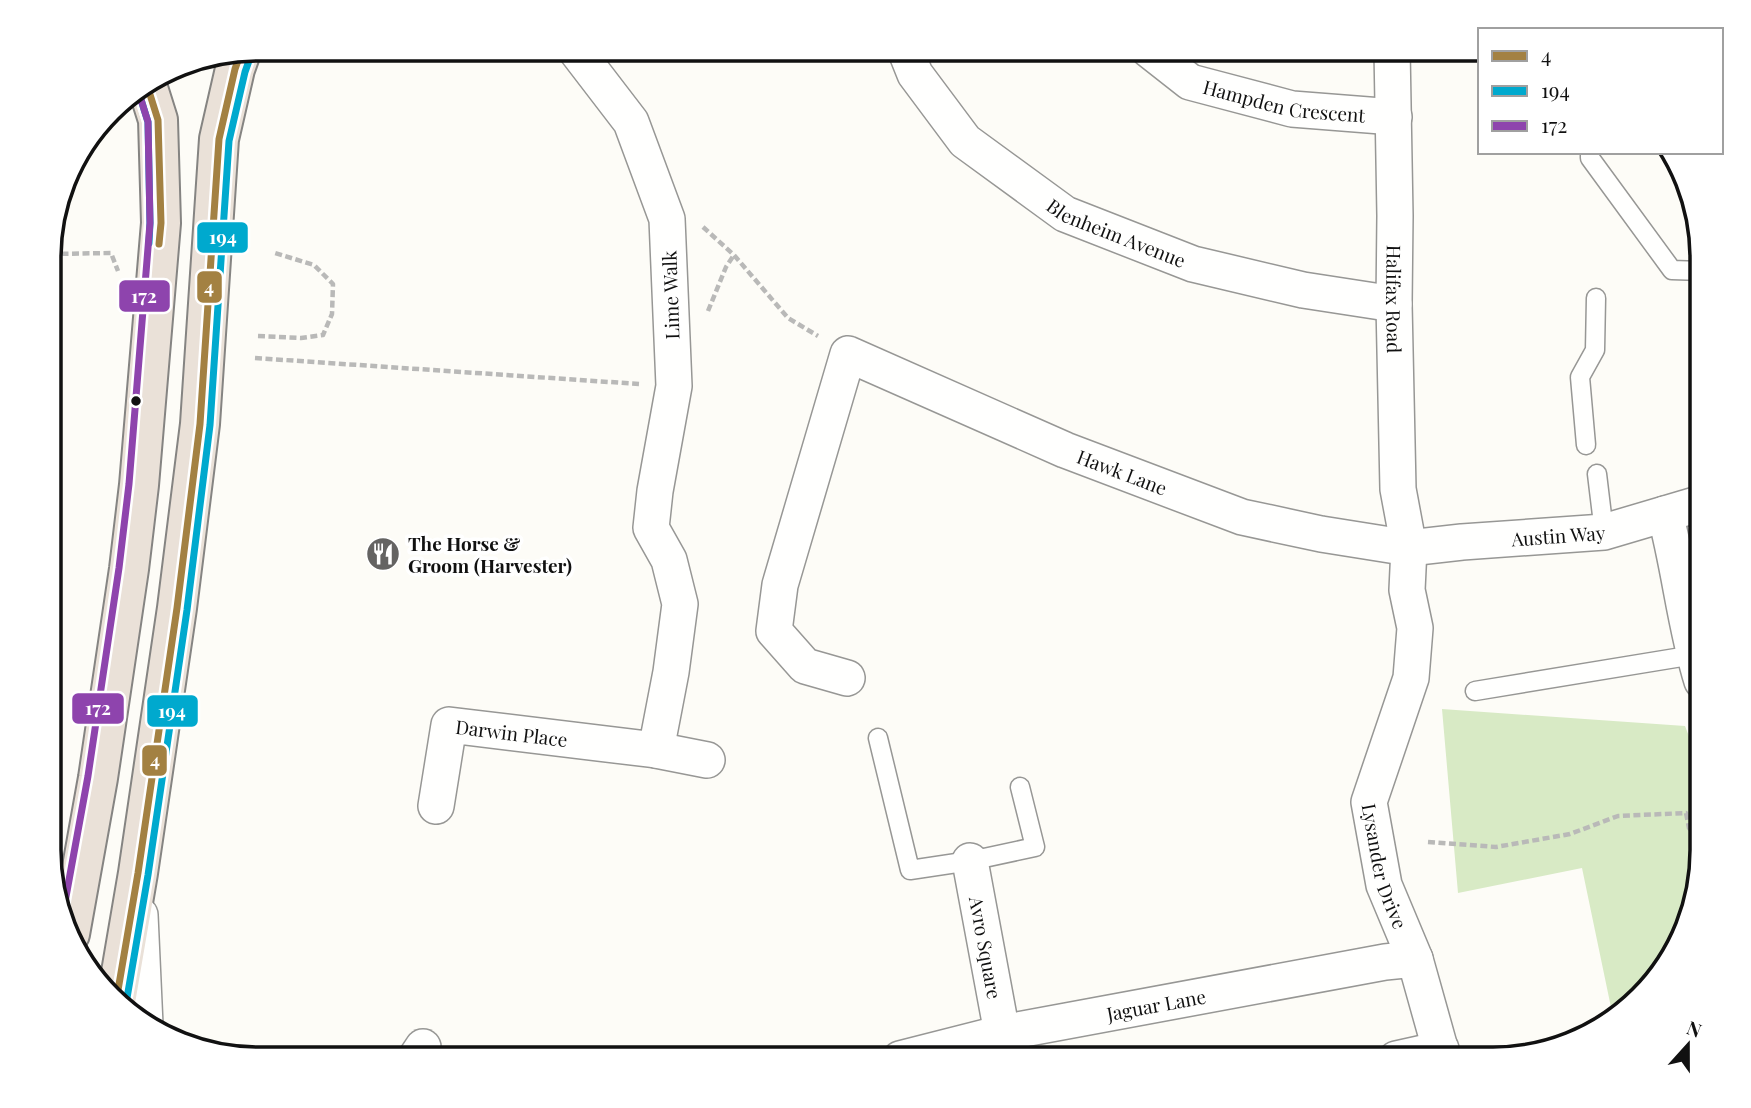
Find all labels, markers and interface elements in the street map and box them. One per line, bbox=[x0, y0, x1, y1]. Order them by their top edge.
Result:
legend bbox=[1478, 28, 1723, 154]
text: 4 bbox=[1541, 40, 1551, 68]
street label: Hampden Crescent bbox=[1200, 73, 1366, 128]
text: 194 bbox=[1541, 75, 1570, 103]
text: 172 bbox=[1541, 110, 1567, 138]
street label: Blenheim Avenue bbox=[1042, 192, 1190, 273]
line badge: 194 bbox=[196, 221, 249, 254]
text: 194 bbox=[209, 223, 237, 249]
street label: Halifax Road bbox=[1381, 245, 1408, 353]
street label: Lime Walk bbox=[655, 250, 685, 340]
line badge: 4 bbox=[196, 270, 223, 304]
text: 4 bbox=[204, 273, 214, 299]
line badge: 172 bbox=[118, 279, 171, 313]
text: 172 bbox=[131, 282, 157, 308]
unlabelled marker bbox=[129, 394, 143, 408]
street label: Hawk Lane bbox=[1073, 443, 1171, 500]
street label: Austin Way bbox=[1510, 519, 1607, 552]
place label: The Horse & Groom (Harvester) bbox=[408, 530, 572, 578]
restaurant icon: The Horse & Groom (Harvester) bbox=[364, 535, 402, 573]
line badge: 172 bbox=[71, 692, 125, 725]
text: 172 bbox=[85, 694, 111, 720]
line badge: 194 bbox=[146, 694, 199, 728]
text: 194 bbox=[158, 697, 186, 723]
street label: Darwin Place bbox=[454, 713, 569, 752]
line badge: 4 bbox=[141, 744, 168, 777]
text: 4 bbox=[150, 746, 160, 772]
street label: Lysander Drive bbox=[1356, 801, 1414, 932]
street label: Avro Square bbox=[964, 893, 1008, 1001]
street label: Jaguar Lane bbox=[1103, 983, 1208, 1027]
north arrow bbox=[1653, 1010, 1723, 1080]
text: N bbox=[1683, 1014, 1706, 1043]

